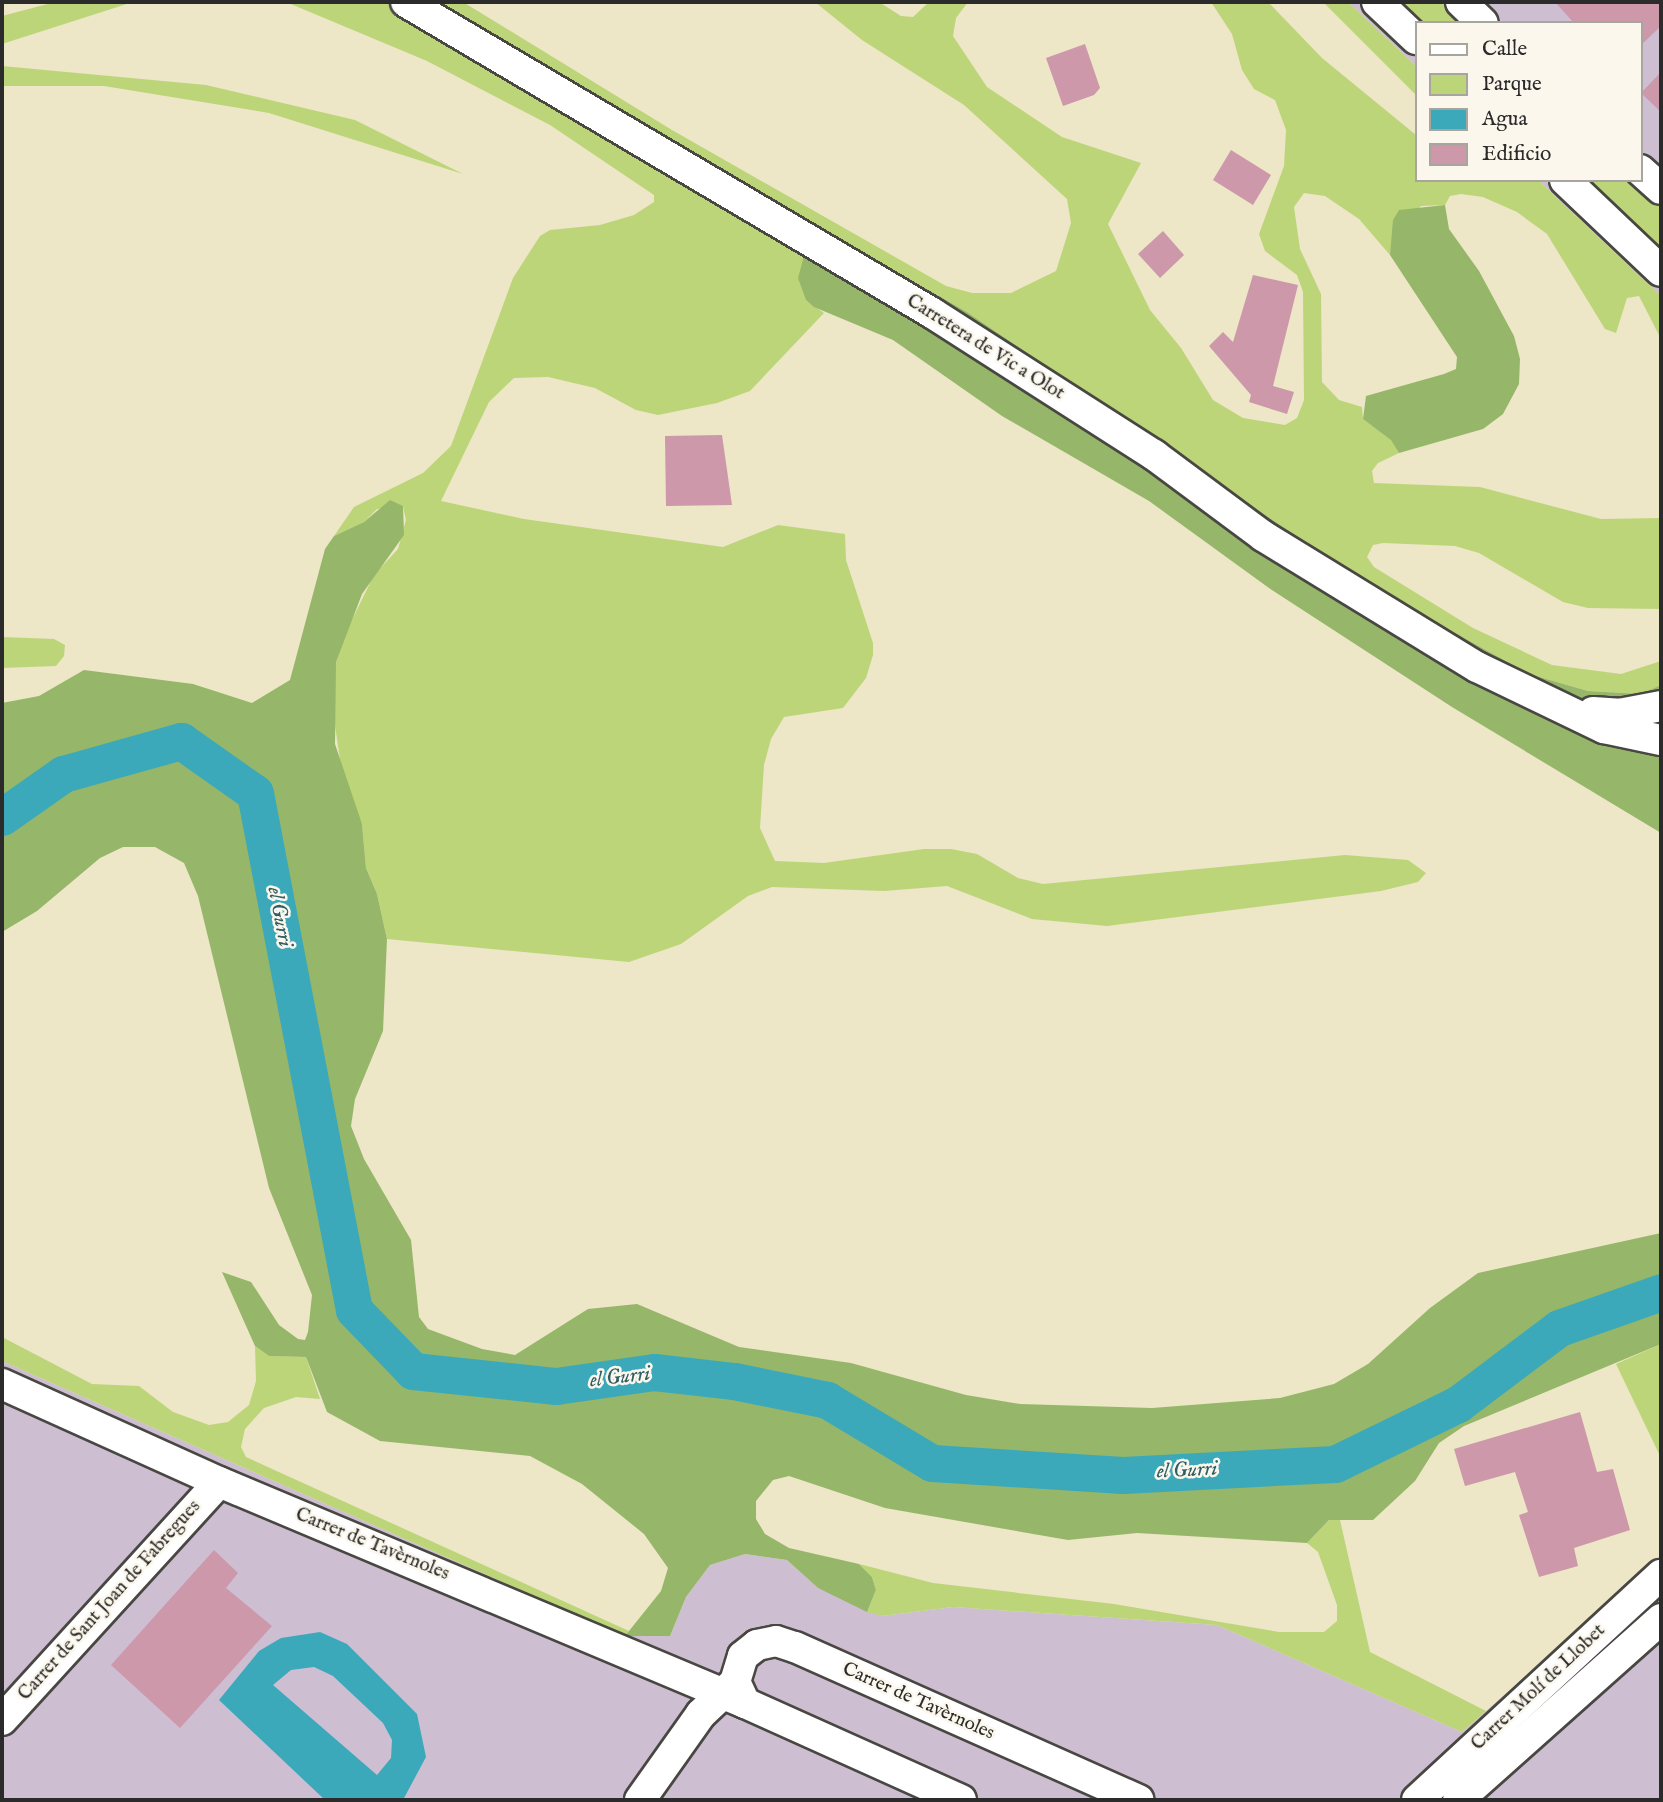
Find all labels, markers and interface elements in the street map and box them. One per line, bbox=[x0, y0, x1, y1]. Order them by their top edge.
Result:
legend bbox=[1414, 21, 1642, 182]
text: Calle bbox=[1482, 36, 1527, 63]
text: Parque bbox=[1482, 71, 1542, 98]
text: Agua bbox=[1482, 106, 1528, 133]
text: Edificio bbox=[1482, 141, 1551, 168]
street label: Carretera de Vic a Olot bbox=[902, 290, 1068, 406]
water label: el Gurri bbox=[261, 885, 297, 949]
water label: el Gurri bbox=[588, 1362, 652, 1394]
water label: el Gurri bbox=[1156, 1457, 1218, 1485]
street label: Carrer de Sant Joan de Fabregues bbox=[14, 1496, 206, 1706]
street label: Carrer de Tavèrnoles bbox=[292, 1504, 452, 1586]
street label: Carrer Molí de Llobet bbox=[1467, 1620, 1611, 1756]
street label: Carrer de Tavèrnoles bbox=[839, 1658, 997, 1746]

